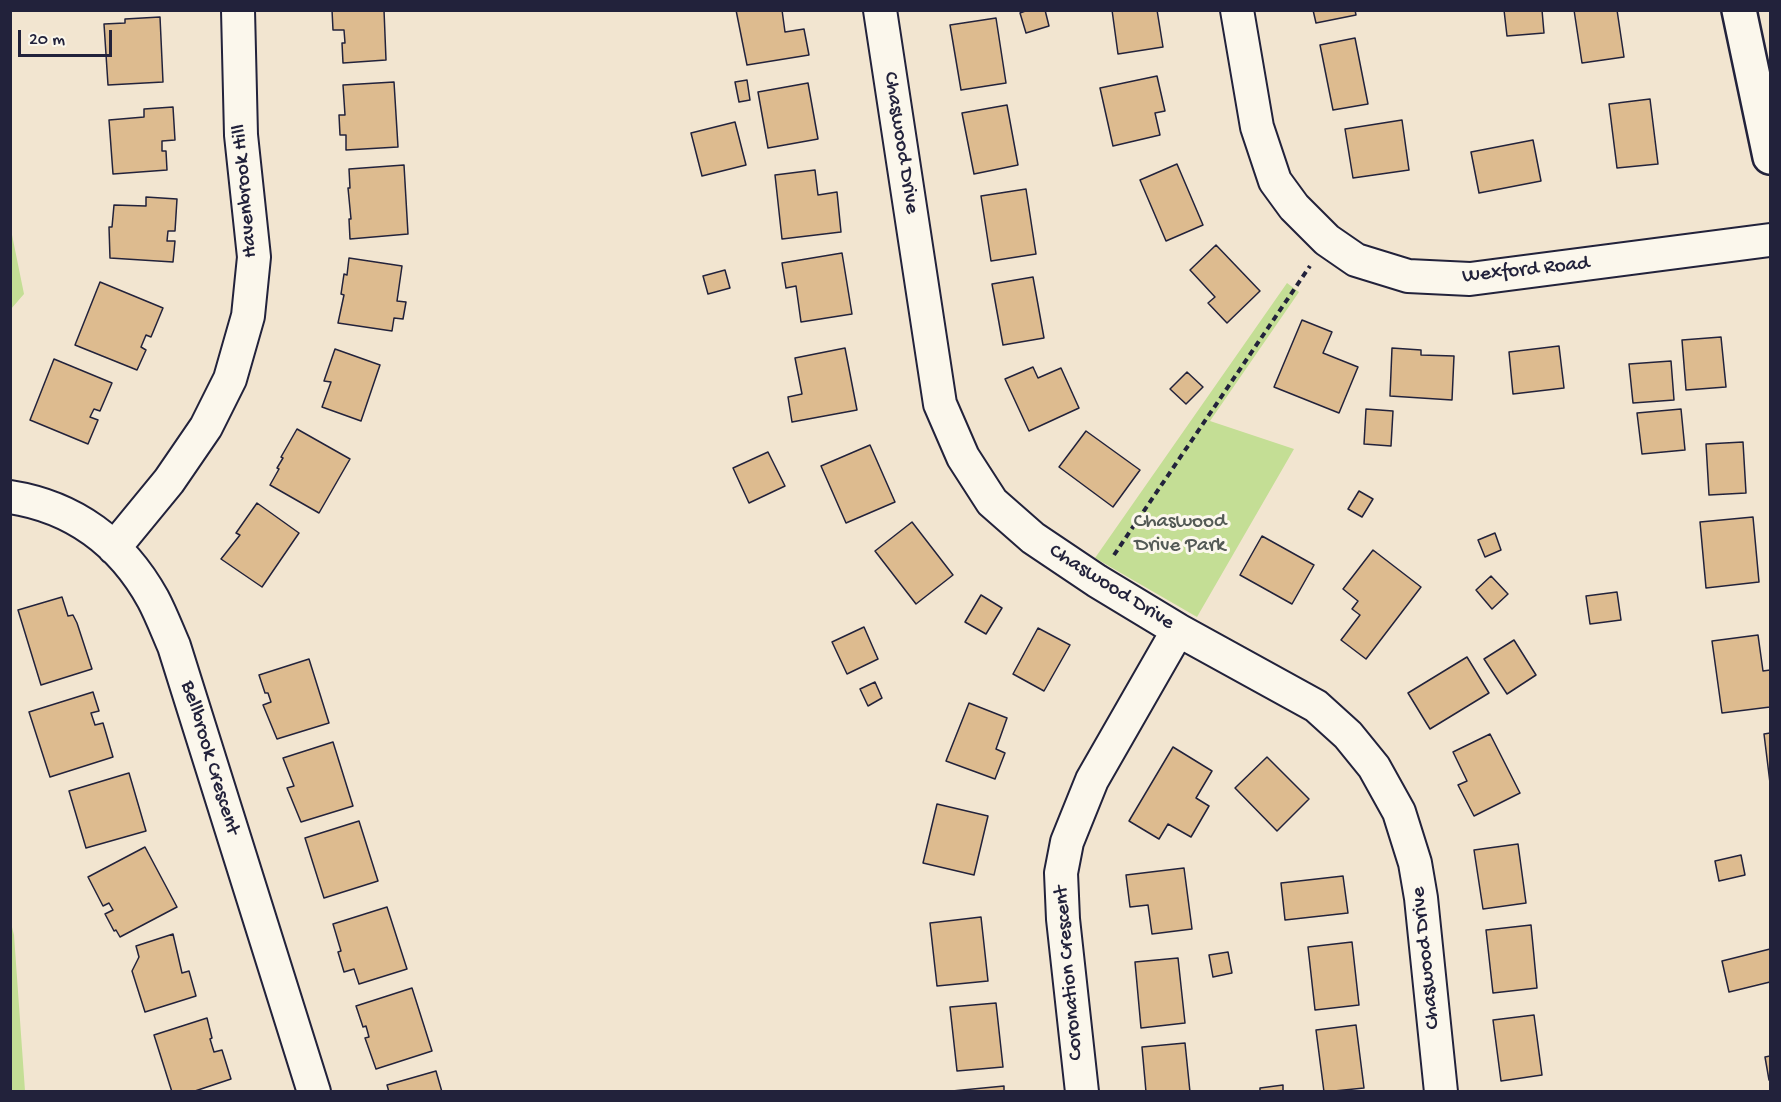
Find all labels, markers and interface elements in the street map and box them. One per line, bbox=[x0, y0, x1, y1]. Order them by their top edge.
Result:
scale bar bbox=[21, 18, 116, 56]
text: 20 m bbox=[29, 30, 65, 51]
street label: Chaswood Drive bbox=[876, 70, 924, 216]
street label: Havenbrook Hill bbox=[228, 123, 264, 259]
street label: Wexford Road bbox=[1461, 252, 1591, 290]
park label: Chaswood Drive Park bbox=[1134, 510, 1226, 560]
street label: Chaswood Drive bbox=[1044, 539, 1178, 637]
street label: Bellbrook Crescent bbox=[174, 678, 244, 838]
street label: Coronation Crescent bbox=[1050, 885, 1090, 1061]
street label: Chaswood Drive bbox=[1407, 885, 1447, 1031]

